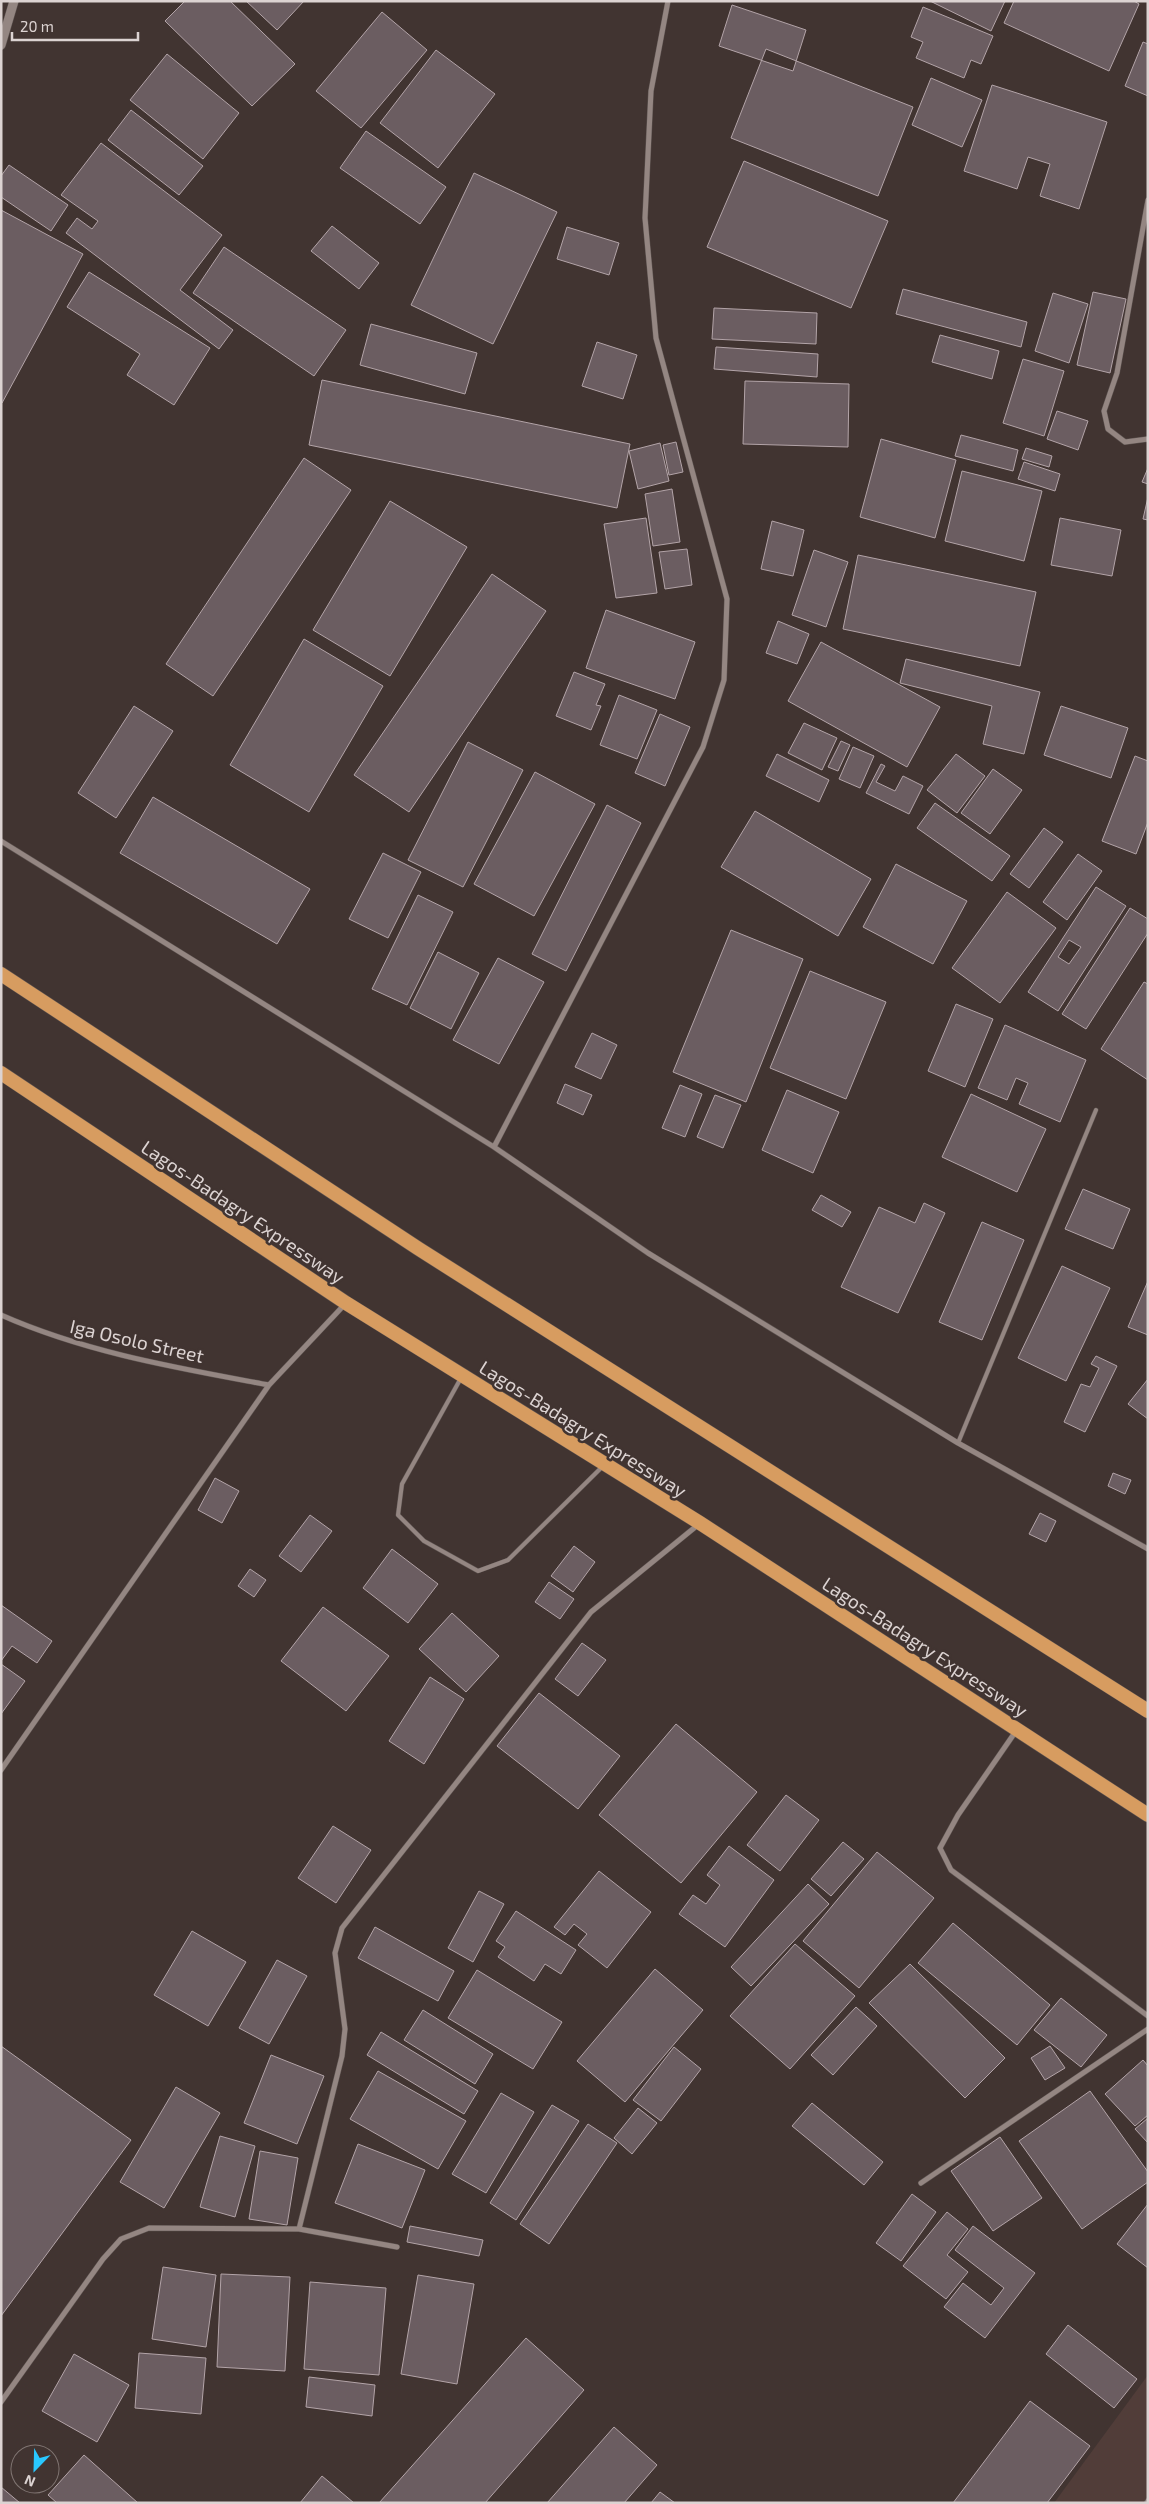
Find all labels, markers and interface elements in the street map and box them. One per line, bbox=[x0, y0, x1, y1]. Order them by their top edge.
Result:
scale bar bbox=[12, 10, 139, 42]
text: 20 m bbox=[20, 17, 54, 35]
street label: Lagos-Badagry Expressway bbox=[137, 1135, 349, 1288]
street label: Iga Osolo Street bbox=[68, 1314, 206, 1367]
street label: Lagos-Badagry Expressway bbox=[475, 1355, 691, 1502]
street label: Lagos-Badagry Expressway bbox=[818, 1572, 1032, 1722]
north arrow bbox=[10, 2444, 60, 2494]
text: N bbox=[22, 2472, 38, 2491]

